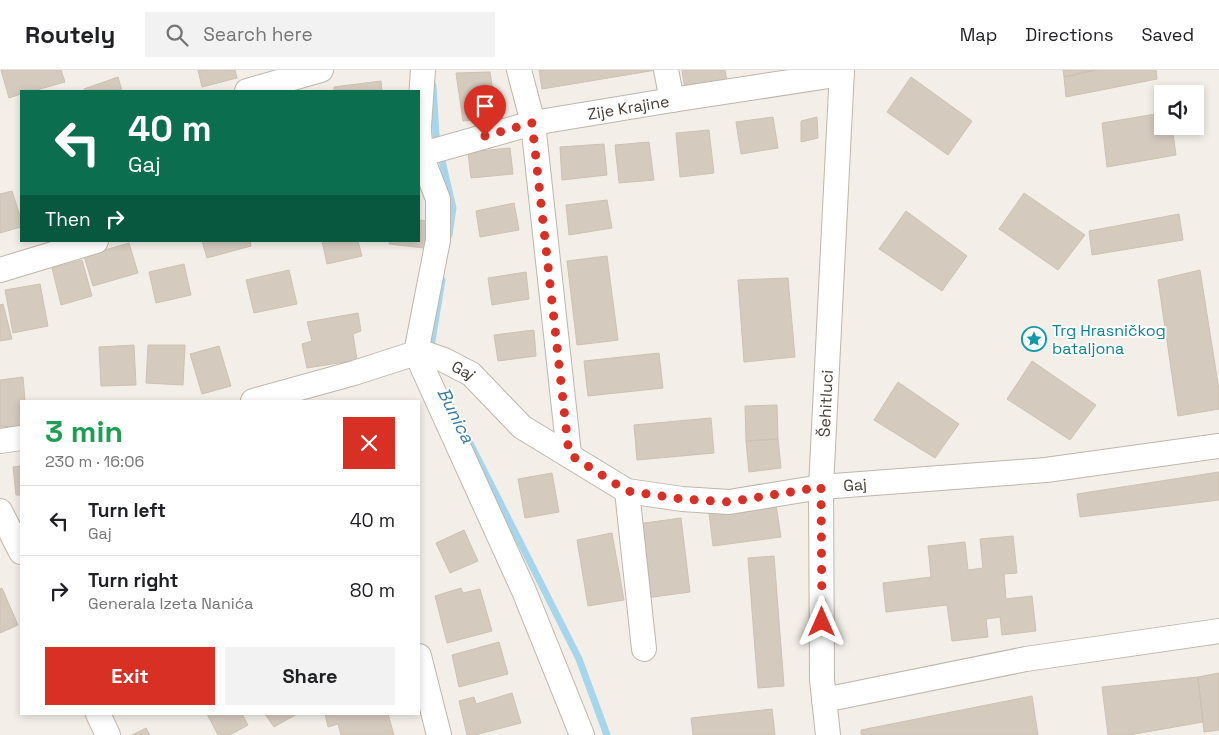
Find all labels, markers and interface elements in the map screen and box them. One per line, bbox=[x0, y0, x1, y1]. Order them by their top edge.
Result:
search box bbox=[145, 12, 495, 57]
text: Routely bbox=[25, 19, 115, 50]
icon: search bbox=[163, 21, 191, 49]
text: Search here bbox=[203, 22, 313, 47]
text: Map bbox=[960, 23, 997, 46]
text: Directions bbox=[1025, 23, 1114, 46]
text: Saved bbox=[1142, 23, 1194, 46]
pin bbox=[464, 85, 506, 136]
map controls bbox=[1154, 85, 1204, 135]
button: sound bbox=[1154, 85, 1204, 135]
street label: Zije Krajine bbox=[586, 90, 671, 124]
icon: arrive bbox=[471, 92, 499, 120]
text: 40 m bbox=[128, 107, 212, 151]
icon: left bbox=[45, 110, 110, 175]
text: Gaj bbox=[128, 150, 161, 178]
icon: right bbox=[101, 205, 129, 233]
text: Then bbox=[45, 207, 91, 232]
place label: Trg Hrasničkog bataljona bbox=[1052, 320, 1166, 359]
place icon: Trg Hrasničkog bataljona bbox=[1021, 326, 1047, 352]
street label: Gaj bbox=[448, 355, 481, 384]
street label: Šehitluci bbox=[813, 369, 837, 438]
water label: Bunica bbox=[432, 383, 480, 447]
text: 3 min bbox=[45, 412, 123, 451]
button: close bbox=[343, 417, 395, 469]
text: 230 m · 16:06 bbox=[45, 451, 144, 472]
street label: Gaj bbox=[842, 473, 868, 496]
text: Turn left bbox=[88, 498, 166, 523]
icon: left bbox=[45, 507, 73, 535]
text: 40 m bbox=[350, 508, 395, 533]
text: Gaj bbox=[88, 523, 112, 544]
text: Turn right bbox=[88, 568, 178, 593]
icon: right bbox=[45, 577, 73, 605]
text: 80 m bbox=[350, 578, 395, 603]
text: Generala Izeta Nanića bbox=[88, 593, 254, 614]
position arrow bbox=[795, 595, 847, 647]
button: Exit bbox=[45, 647, 215, 705]
button: Share bbox=[225, 647, 395, 705]

